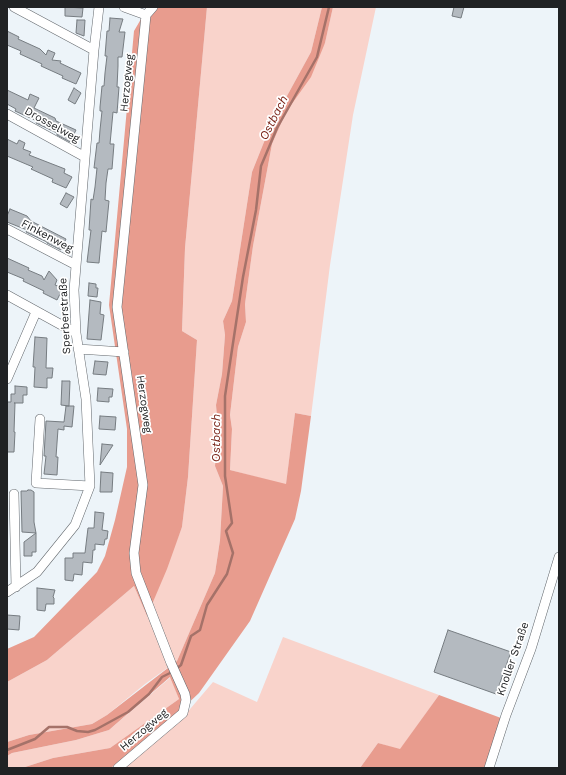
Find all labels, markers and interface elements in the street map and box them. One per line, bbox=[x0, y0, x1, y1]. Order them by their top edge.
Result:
street label: Herzogweg bbox=[117, 53, 137, 113]
water label: Ostbach bbox=[257, 93, 291, 143]
street label: Drosselweg bbox=[22, 104, 82, 146]
street label: Finkenweg bbox=[19, 217, 75, 255]
street label: Sperberstraße bbox=[56, 278, 74, 354]
street label: Herzogweg bbox=[133, 374, 155, 434]
water label: Ostbach bbox=[209, 414, 223, 462]
street label: Knoller Straße bbox=[494, 620, 532, 698]
street label: Herzogweg bbox=[117, 706, 171, 754]

